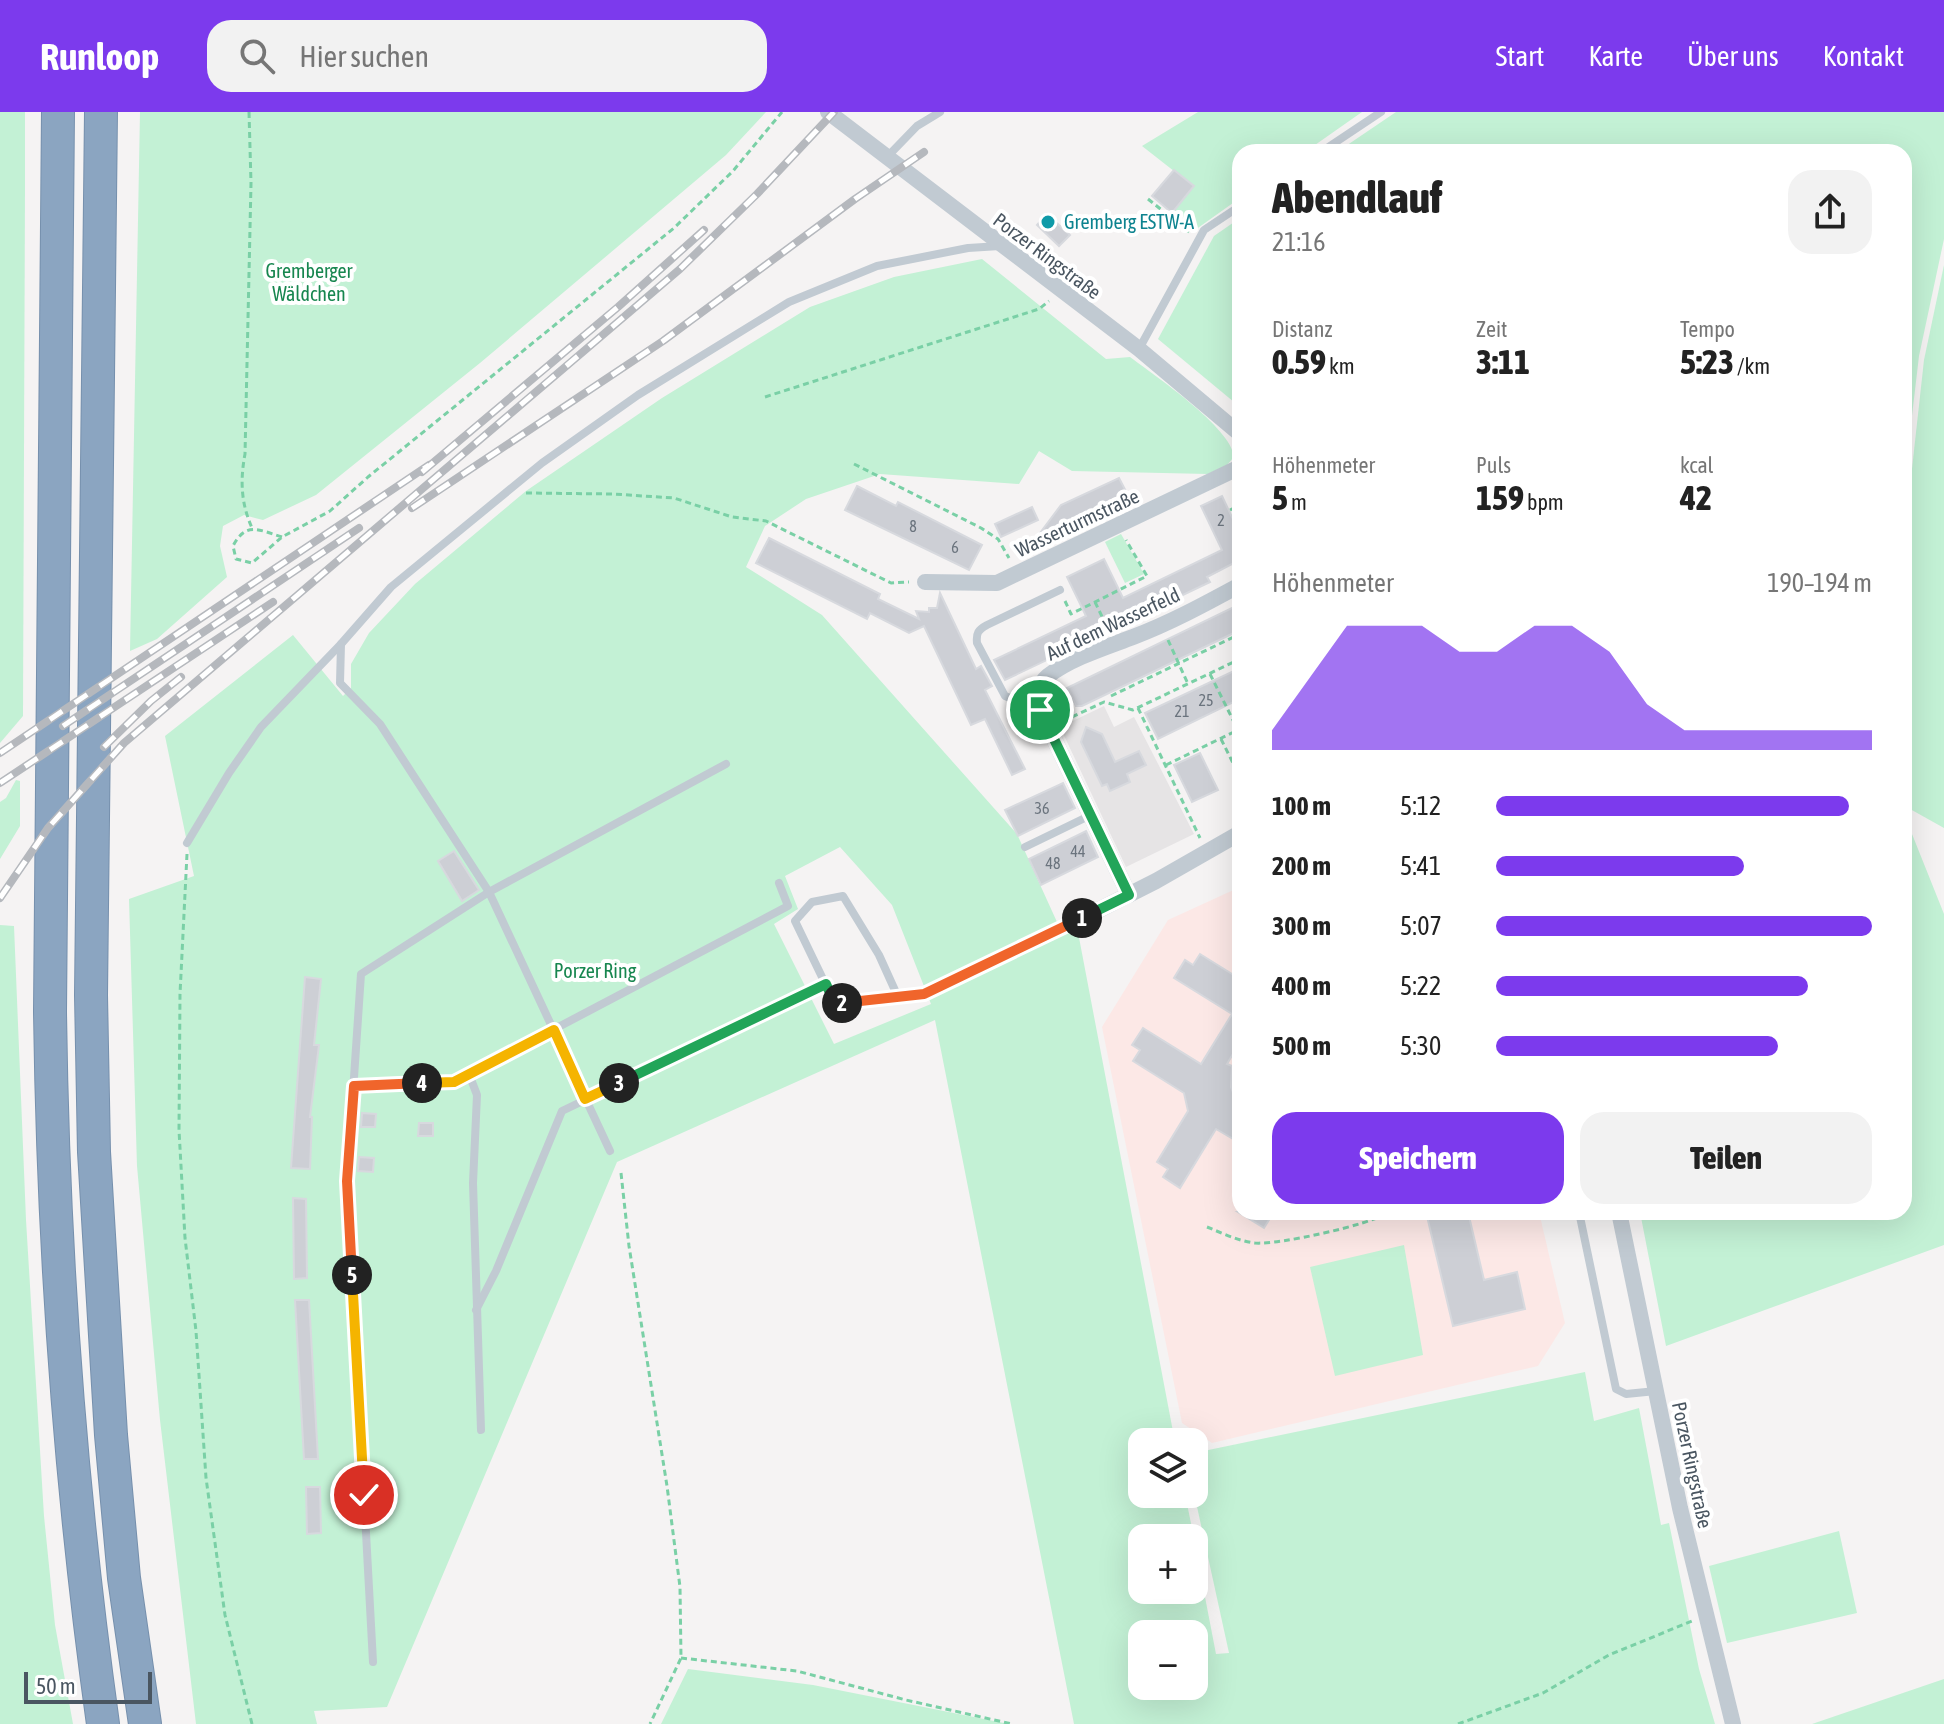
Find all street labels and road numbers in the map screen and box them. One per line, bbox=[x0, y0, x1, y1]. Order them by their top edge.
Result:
street label: Porzer Ringstraße bbox=[989, 208, 1106, 303]
street label: Wasserturmstraße bbox=[1011, 484, 1142, 561]
street label: Auf dem Wasserfeld bbox=[1042, 583, 1183, 665]
street label: Porzer Ringstraße bbox=[1668, 1400, 1717, 1530]

